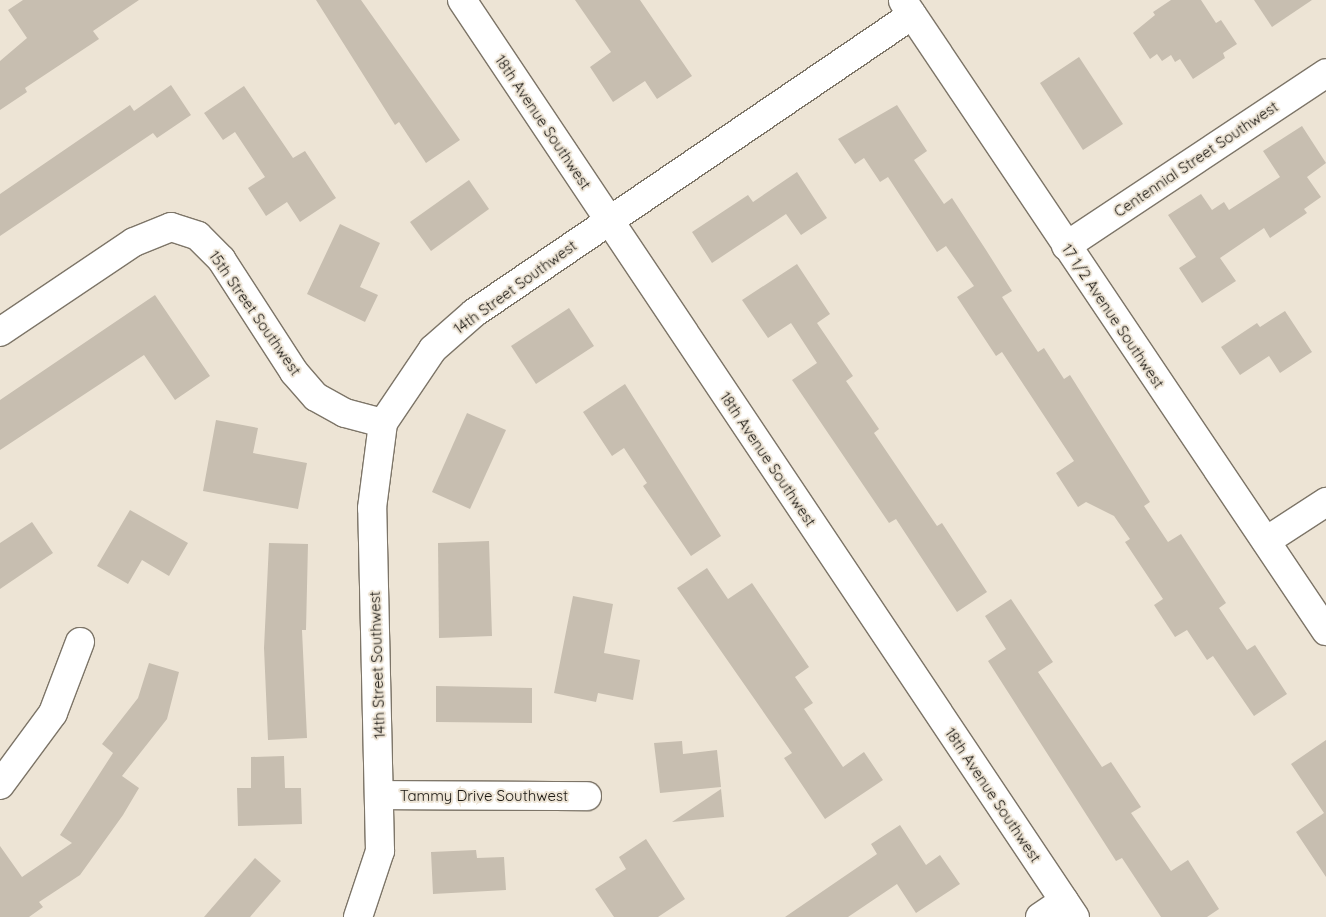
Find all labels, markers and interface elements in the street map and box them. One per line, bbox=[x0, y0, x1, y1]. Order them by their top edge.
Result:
street label: 18th Avenue Southwest bbox=[491, 51, 595, 193]
street label: Centennial Street Southwest bbox=[1110, 97, 1282, 221]
street label: 14th Street Southwest bbox=[450, 236, 580, 338]
street label: 17 1/2 Avenue Southwest bbox=[1058, 240, 1168, 392]
street label: 15th Street Southwest bbox=[205, 247, 305, 379]
street label: 18th Avenue Southwest bbox=[716, 388, 820, 530]
street label: 14th Street Southwest bbox=[365, 591, 389, 739]
street label: 18th Avenue Southwest bbox=[941, 724, 1045, 866]
street label: Tammy Drive Southwest bbox=[400, 787, 568, 805]

